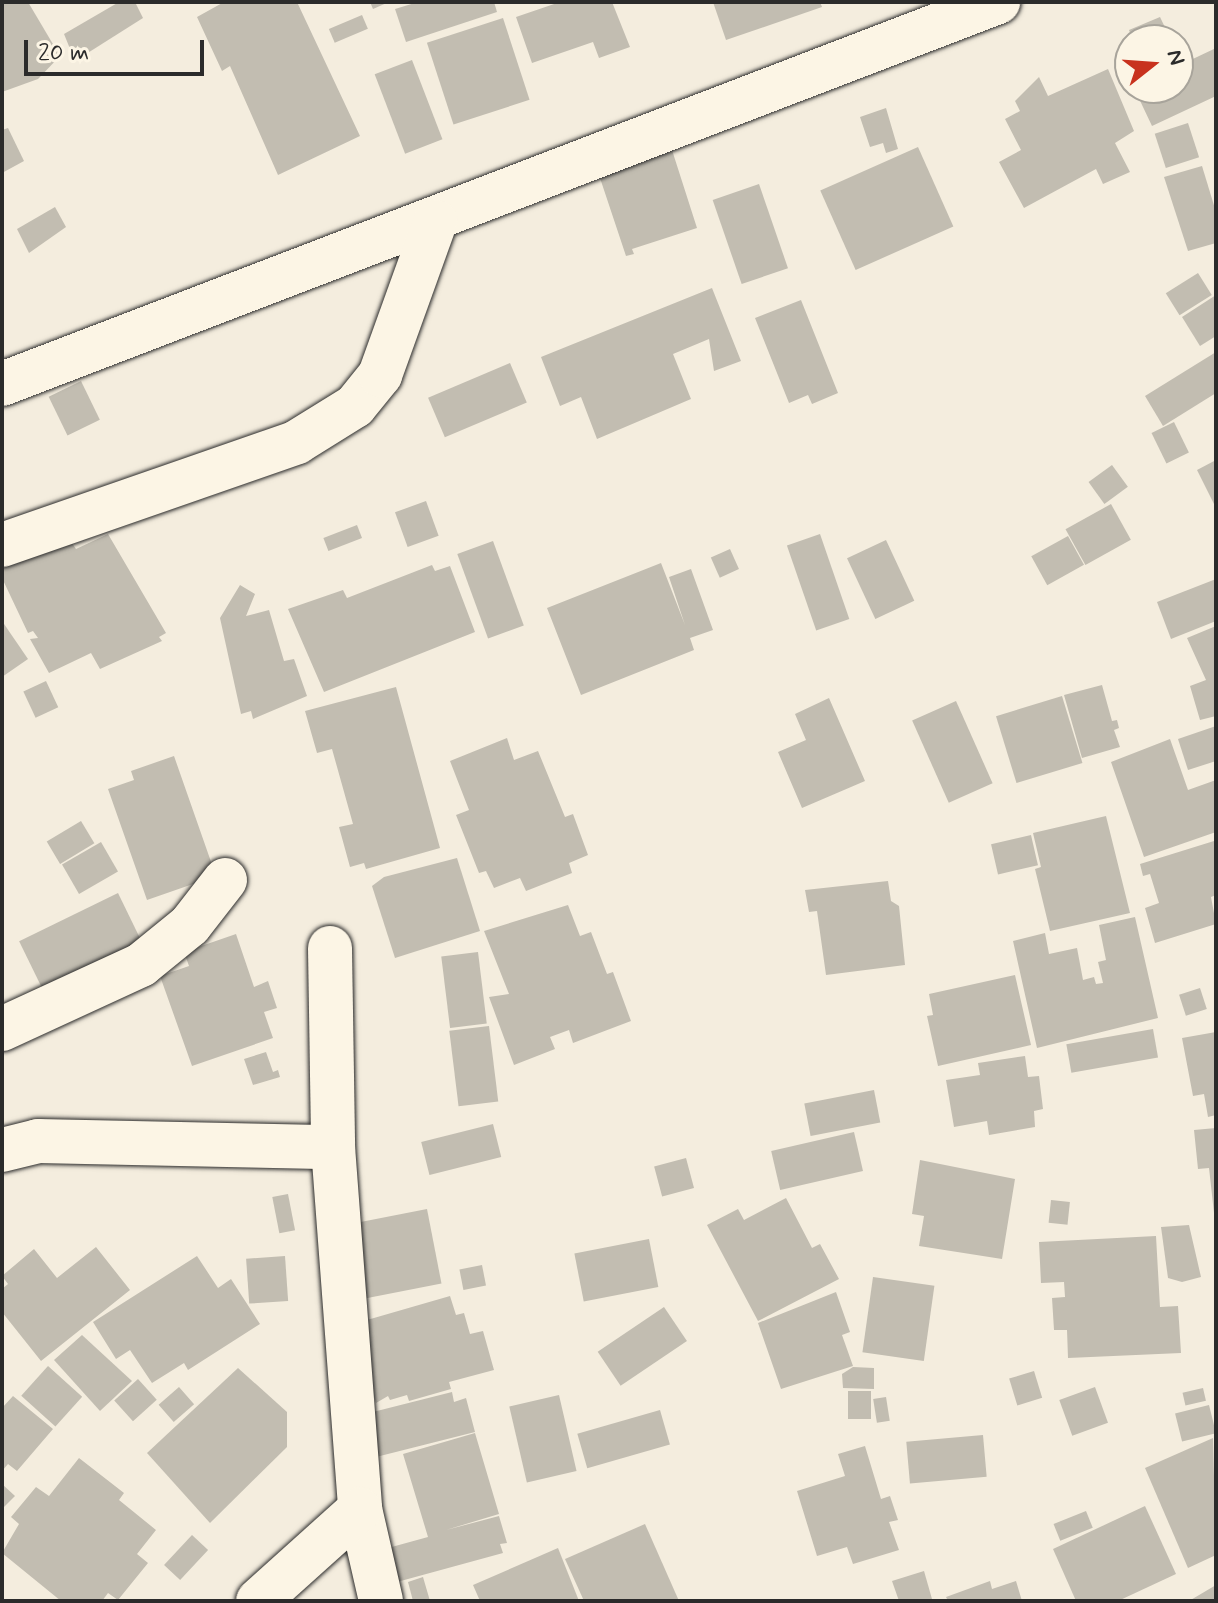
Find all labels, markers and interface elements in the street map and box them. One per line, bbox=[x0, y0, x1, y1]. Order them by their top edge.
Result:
scale bar bbox=[28, 24, 208, 74]
north arrow bbox=[1114, 24, 1194, 104]
text: 20 m bbox=[38, 38, 89, 69]
text: N bbox=[1160, 46, 1191, 69]

